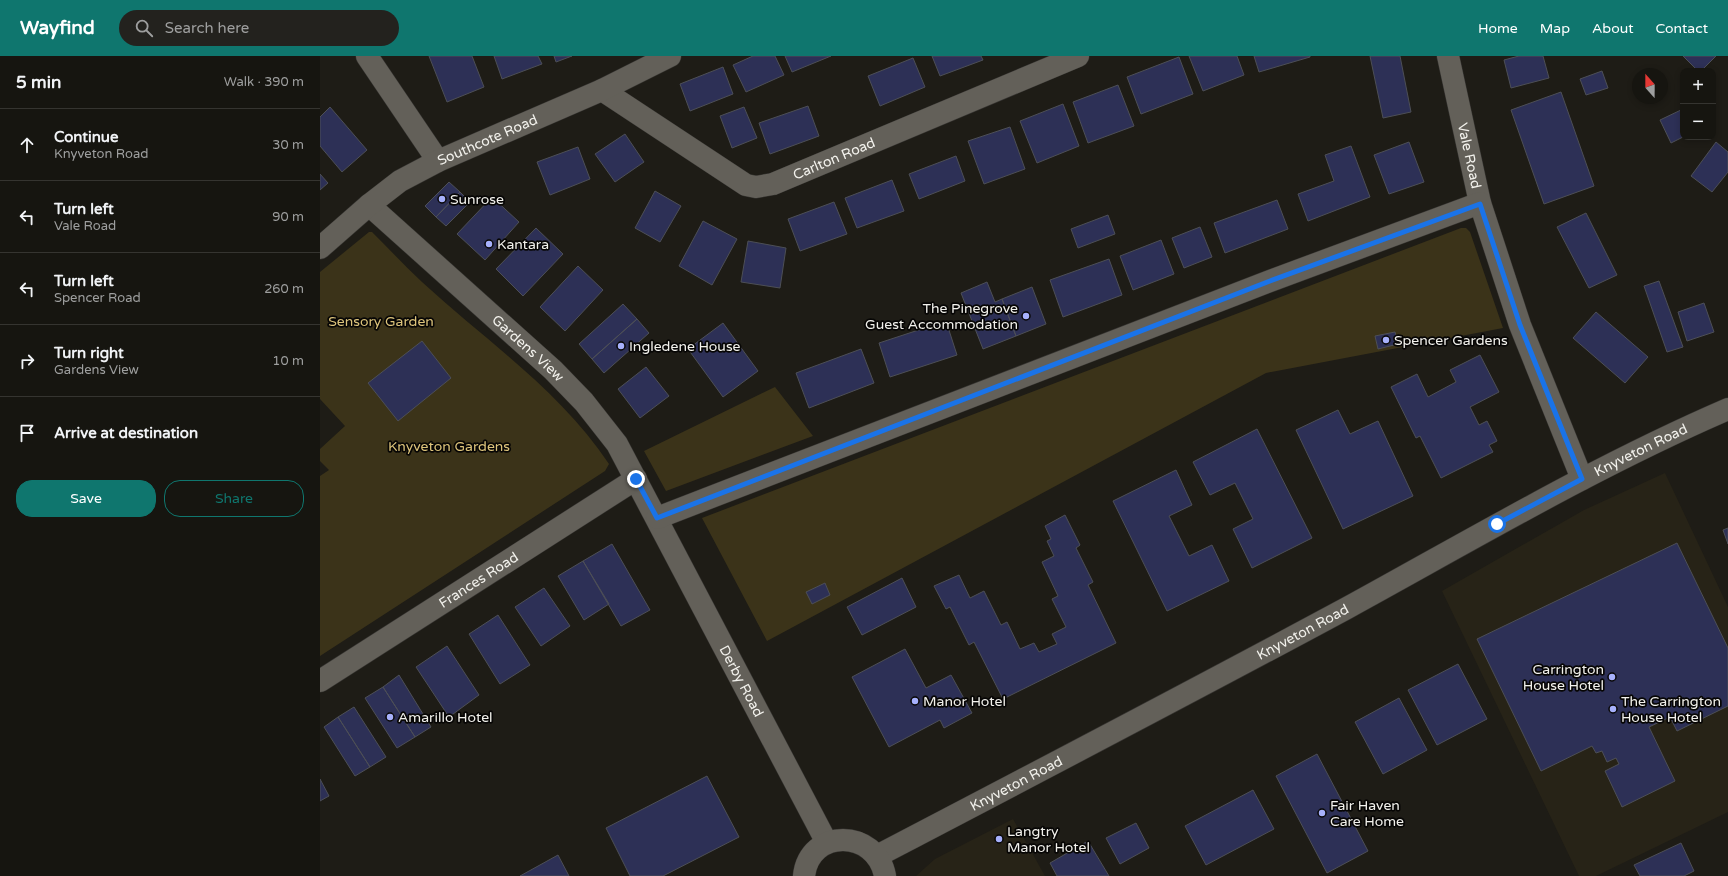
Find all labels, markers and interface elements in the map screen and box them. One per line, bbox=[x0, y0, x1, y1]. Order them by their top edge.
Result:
search box bbox=[119, 10, 399, 46]
text: Wayfind bbox=[20, 17, 95, 39]
icon: search bbox=[133, 17, 155, 39]
text: Search here bbox=[165, 19, 249, 37]
text: Home bbox=[1478, 20, 1518, 37]
text: Map bbox=[1540, 20, 1570, 37]
text: About bbox=[1592, 20, 1634, 37]
text: Contact bbox=[1656, 20, 1708, 37]
north arrow bbox=[1632, 68, 1668, 104]
map controls bbox=[1680, 68, 1716, 140]
button: + bbox=[1680, 68, 1716, 104]
text: 5 min bbox=[16, 72, 61, 93]
text: Walk · 390 m bbox=[224, 74, 304, 90]
button: − bbox=[1680, 104, 1716, 140]
street label: Southcote Road bbox=[435, 111, 540, 169]
street label: Vale Road bbox=[1454, 121, 1485, 190]
text: Continue bbox=[54, 128, 118, 146]
icon: ahead bbox=[16, 134, 38, 156]
street label: Carlton Road bbox=[790, 134, 878, 184]
text: 30 m bbox=[272, 137, 304, 153]
text: Knyveton Road bbox=[54, 146, 148, 162]
place label: Sunrose bbox=[450, 191, 504, 208]
marker: Sunrose bbox=[437, 194, 447, 204]
text: Turn left bbox=[54, 200, 114, 218]
icon: left bbox=[16, 206, 38, 228]
text: 90 m bbox=[272, 209, 304, 225]
text: Vale Road bbox=[54, 218, 116, 234]
place label: Kantara bbox=[497, 236, 549, 253]
marker: Kantara bbox=[484, 239, 494, 249]
text: Turn left bbox=[54, 272, 114, 290]
icon: left bbox=[16, 278, 38, 300]
text: 260 m bbox=[264, 281, 304, 297]
text: Spencer Road bbox=[54, 290, 141, 306]
place label: The Pinegrove Guest Accommodation bbox=[865, 300, 1018, 333]
street label: Gardens View bbox=[488, 311, 567, 385]
marker: The Pinegrove Guest Accommodation bbox=[1021, 311, 1031, 321]
park label: Sensory Garden bbox=[328, 313, 434, 330]
place label: Spencer Gardens bbox=[1394, 332, 1508, 349]
marker: Spencer Gardens bbox=[1381, 335, 1391, 345]
place label: Ingledene House bbox=[629, 338, 741, 355]
marker: Ingledene House bbox=[616, 341, 626, 351]
text: Turn right bbox=[54, 344, 124, 362]
icon: right bbox=[16, 350, 38, 372]
text: 10 m bbox=[272, 353, 304, 369]
text: Gardens View bbox=[54, 362, 139, 378]
street label: Knyveton Road bbox=[1591, 420, 1690, 480]
icon: arrive bbox=[16, 422, 38, 444]
text: Arrive at destination bbox=[54, 424, 198, 442]
park label: Knyveton Gardens bbox=[388, 438, 510, 455]
route end bbox=[627, 470, 645, 488]
button: Save bbox=[16, 480, 156, 517]
button: Share bbox=[164, 480, 304, 517]
route start bbox=[1488, 515, 1506, 533]
street label: Frances Road bbox=[436, 549, 522, 612]
street label: Knyveton Road bbox=[1254, 601, 1352, 664]
street label: Derby Road bbox=[715, 643, 767, 720]
place label: Carrington House Hotel bbox=[1523, 661, 1604, 694]
marker: Carrington House Hotel bbox=[1607, 672, 1617, 682]
place label: Manor Hotel bbox=[923, 693, 1006, 710]
place label: The Carrington House Hotel bbox=[1621, 693, 1721, 726]
marker: Manor Hotel bbox=[910, 696, 920, 706]
marker: The Carrington House Hotel bbox=[1608, 704, 1618, 714]
place label: Amarillo Hotel bbox=[398, 709, 493, 726]
marker: Amarillo Hotel bbox=[385, 712, 395, 722]
street label: Knyveton Road bbox=[967, 753, 1065, 815]
place label: Fair Haven Care Home bbox=[1330, 797, 1404, 830]
marker: Fair Haven Care Home bbox=[1317, 808, 1327, 818]
place label: Langtry Manor Hotel bbox=[1007, 823, 1090, 856]
marker: Langtry Manor Hotel bbox=[994, 834, 1004, 844]

